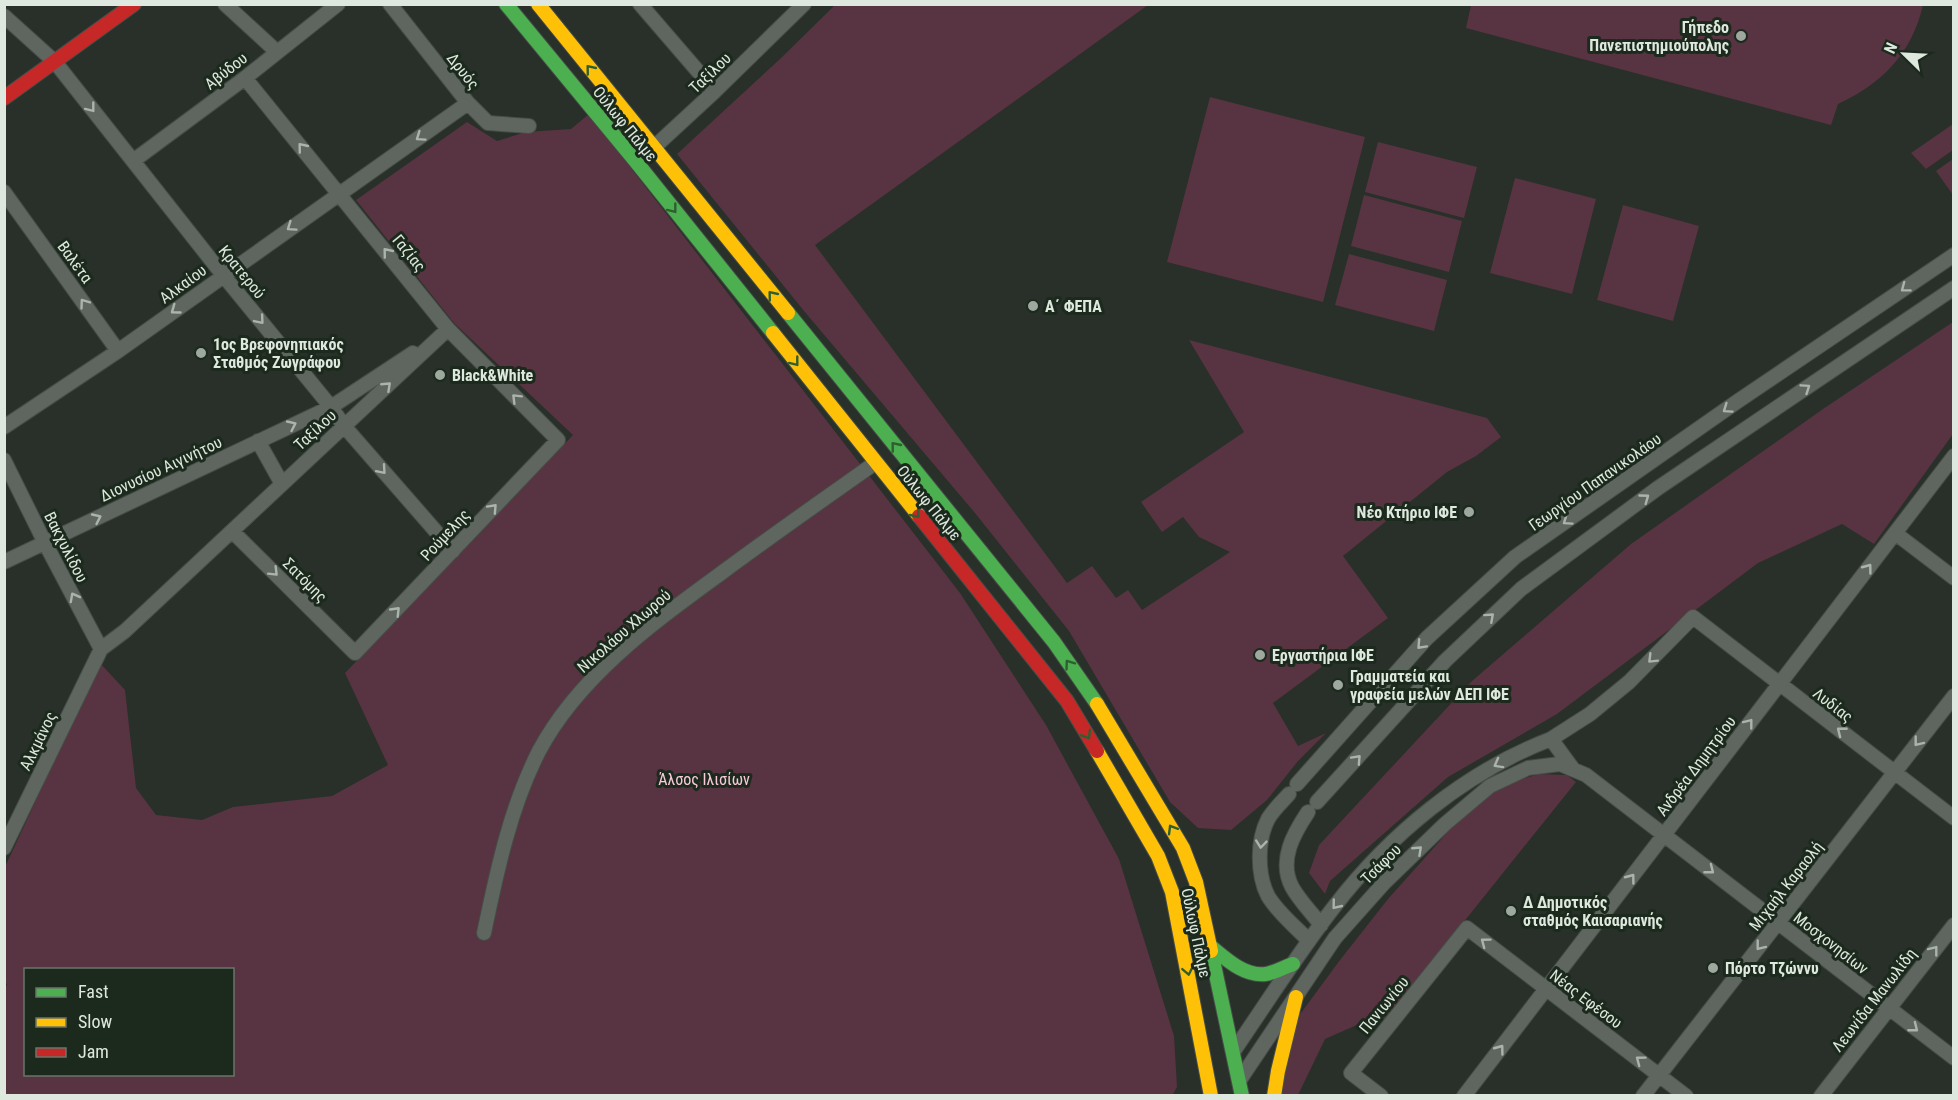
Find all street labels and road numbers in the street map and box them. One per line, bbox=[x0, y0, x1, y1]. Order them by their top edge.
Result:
street label: Αβύδου bbox=[201, 48, 251, 94]
street label: Δρυός bbox=[443, 49, 483, 93]
street label: Ταξίλου bbox=[685, 49, 735, 97]
street label: Ούλωφ Πάλμε bbox=[589, 83, 661, 165]
street label: Γαζίας bbox=[388, 231, 430, 275]
street label: Βαλέτα bbox=[53, 237, 97, 287]
street label: Κρατερού bbox=[215, 241, 269, 303]
street label: Αλκαίου bbox=[156, 261, 210, 307]
street label: Ταξίλου bbox=[290, 406, 340, 454]
street label: Γεωργίου Παπανικολάου bbox=[1525, 429, 1665, 535]
street label: Διονυσίου Αιγινήτου bbox=[97, 432, 225, 506]
street label: Ούλωφ Πάλμε bbox=[893, 462, 965, 544]
street label: Ρούμελης bbox=[416, 505, 474, 565]
street label: Βακχυλίδου bbox=[40, 509, 92, 585]
street label: Σατόμης bbox=[279, 554, 331, 606]
street label: Νικολάου Χλωρού bbox=[573, 585, 675, 677]
street label: Λυδίας bbox=[1809, 684, 1857, 726]
street label: Αλκμάνος bbox=[16, 708, 60, 774]
street label: Ανδρέα Δημητρίου bbox=[1652, 712, 1740, 820]
street label: Μιχαήλ Καραολή bbox=[1745, 838, 1827, 934]
street label: Τσάφου bbox=[1357, 840, 1405, 888]
street label: Ούλωφ Πάλμε bbox=[1177, 886, 1215, 980]
street label: Μοσχονησίων bbox=[1790, 908, 1872, 978]
street label: Λεωνίδα Μανωλίδη bbox=[1828, 945, 1920, 1055]
street label: Νέας Εφέσου bbox=[1546, 966, 1626, 1032]
street label: Πανιωνίου bbox=[1355, 973, 1413, 1037]

